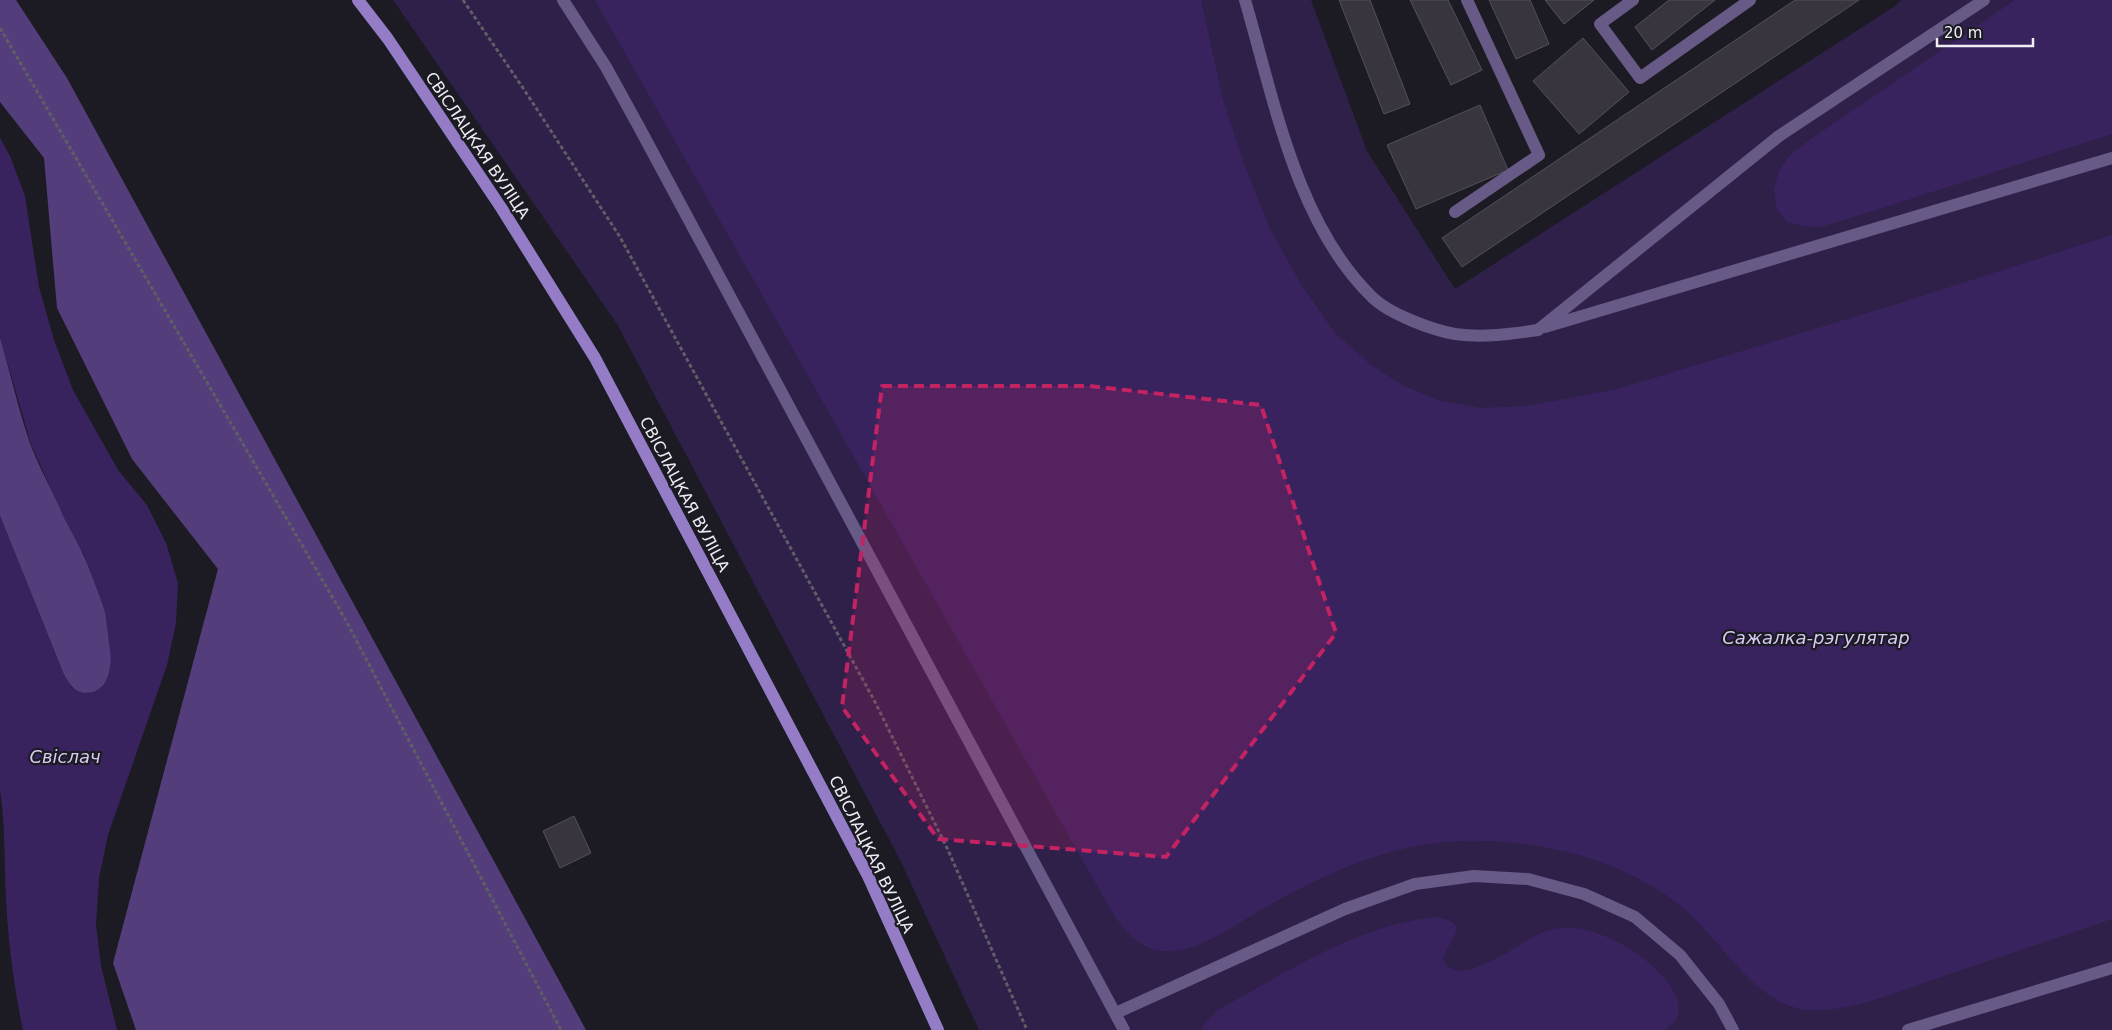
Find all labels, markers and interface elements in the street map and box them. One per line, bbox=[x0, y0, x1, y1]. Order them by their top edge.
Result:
scale bar bbox=[1937, 15, 2033, 47]
text: 20 m bbox=[1944, 24, 1982, 42]
street label: СВІСЛАЦКАЯ ВУЛІЦА bbox=[421, 68, 534, 222]
street label: СВІСЛАЦКАЯ ВУЛІЦА bbox=[636, 413, 734, 575]
water label: Сажалка-рэгулятар bbox=[1722, 627, 1910, 648]
water label: Свіслач bbox=[29, 746, 101, 767]
street label: СВІСЛАЦКАЯ ВУЛІЦА bbox=[825, 772, 918, 936]

